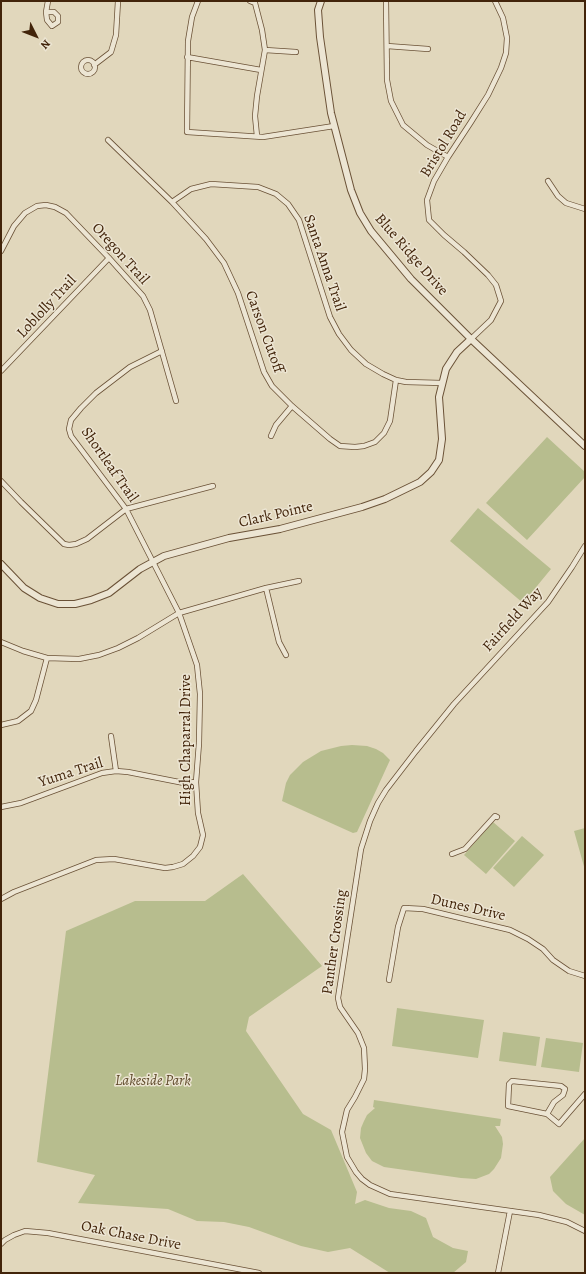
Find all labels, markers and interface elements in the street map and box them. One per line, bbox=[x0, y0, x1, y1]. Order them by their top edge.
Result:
north arrow bbox=[16, 16, 56, 56]
text: N bbox=[37, 36, 54, 52]
street label: Bristol Road bbox=[417, 107, 471, 181]
street label: Blue Ridge Drive bbox=[371, 210, 451, 300]
street label: Santa Anna Trail bbox=[299, 212, 349, 314]
street label: Oregon Trail bbox=[88, 219, 152, 289]
street label: Loblolly Trail bbox=[13, 272, 81, 342]
street label: Carson Cutoff bbox=[241, 288, 287, 376]
street label: Shortleaf Trail bbox=[77, 424, 141, 506]
street label: Clark Pointe bbox=[237, 498, 315, 532]
street label: Fairfield Way bbox=[479, 584, 547, 656]
street label: High Chaparral Drive bbox=[177, 674, 195, 806]
street label: Yuma Trail bbox=[37, 754, 105, 792]
street label: Panther Crossing bbox=[319, 888, 351, 996]
street label: Dunes Drive bbox=[429, 891, 507, 925]
park label: Lakeside Park bbox=[115, 1072, 191, 1090]
street label: Oak Chase Drive bbox=[79, 1217, 183, 1255]

